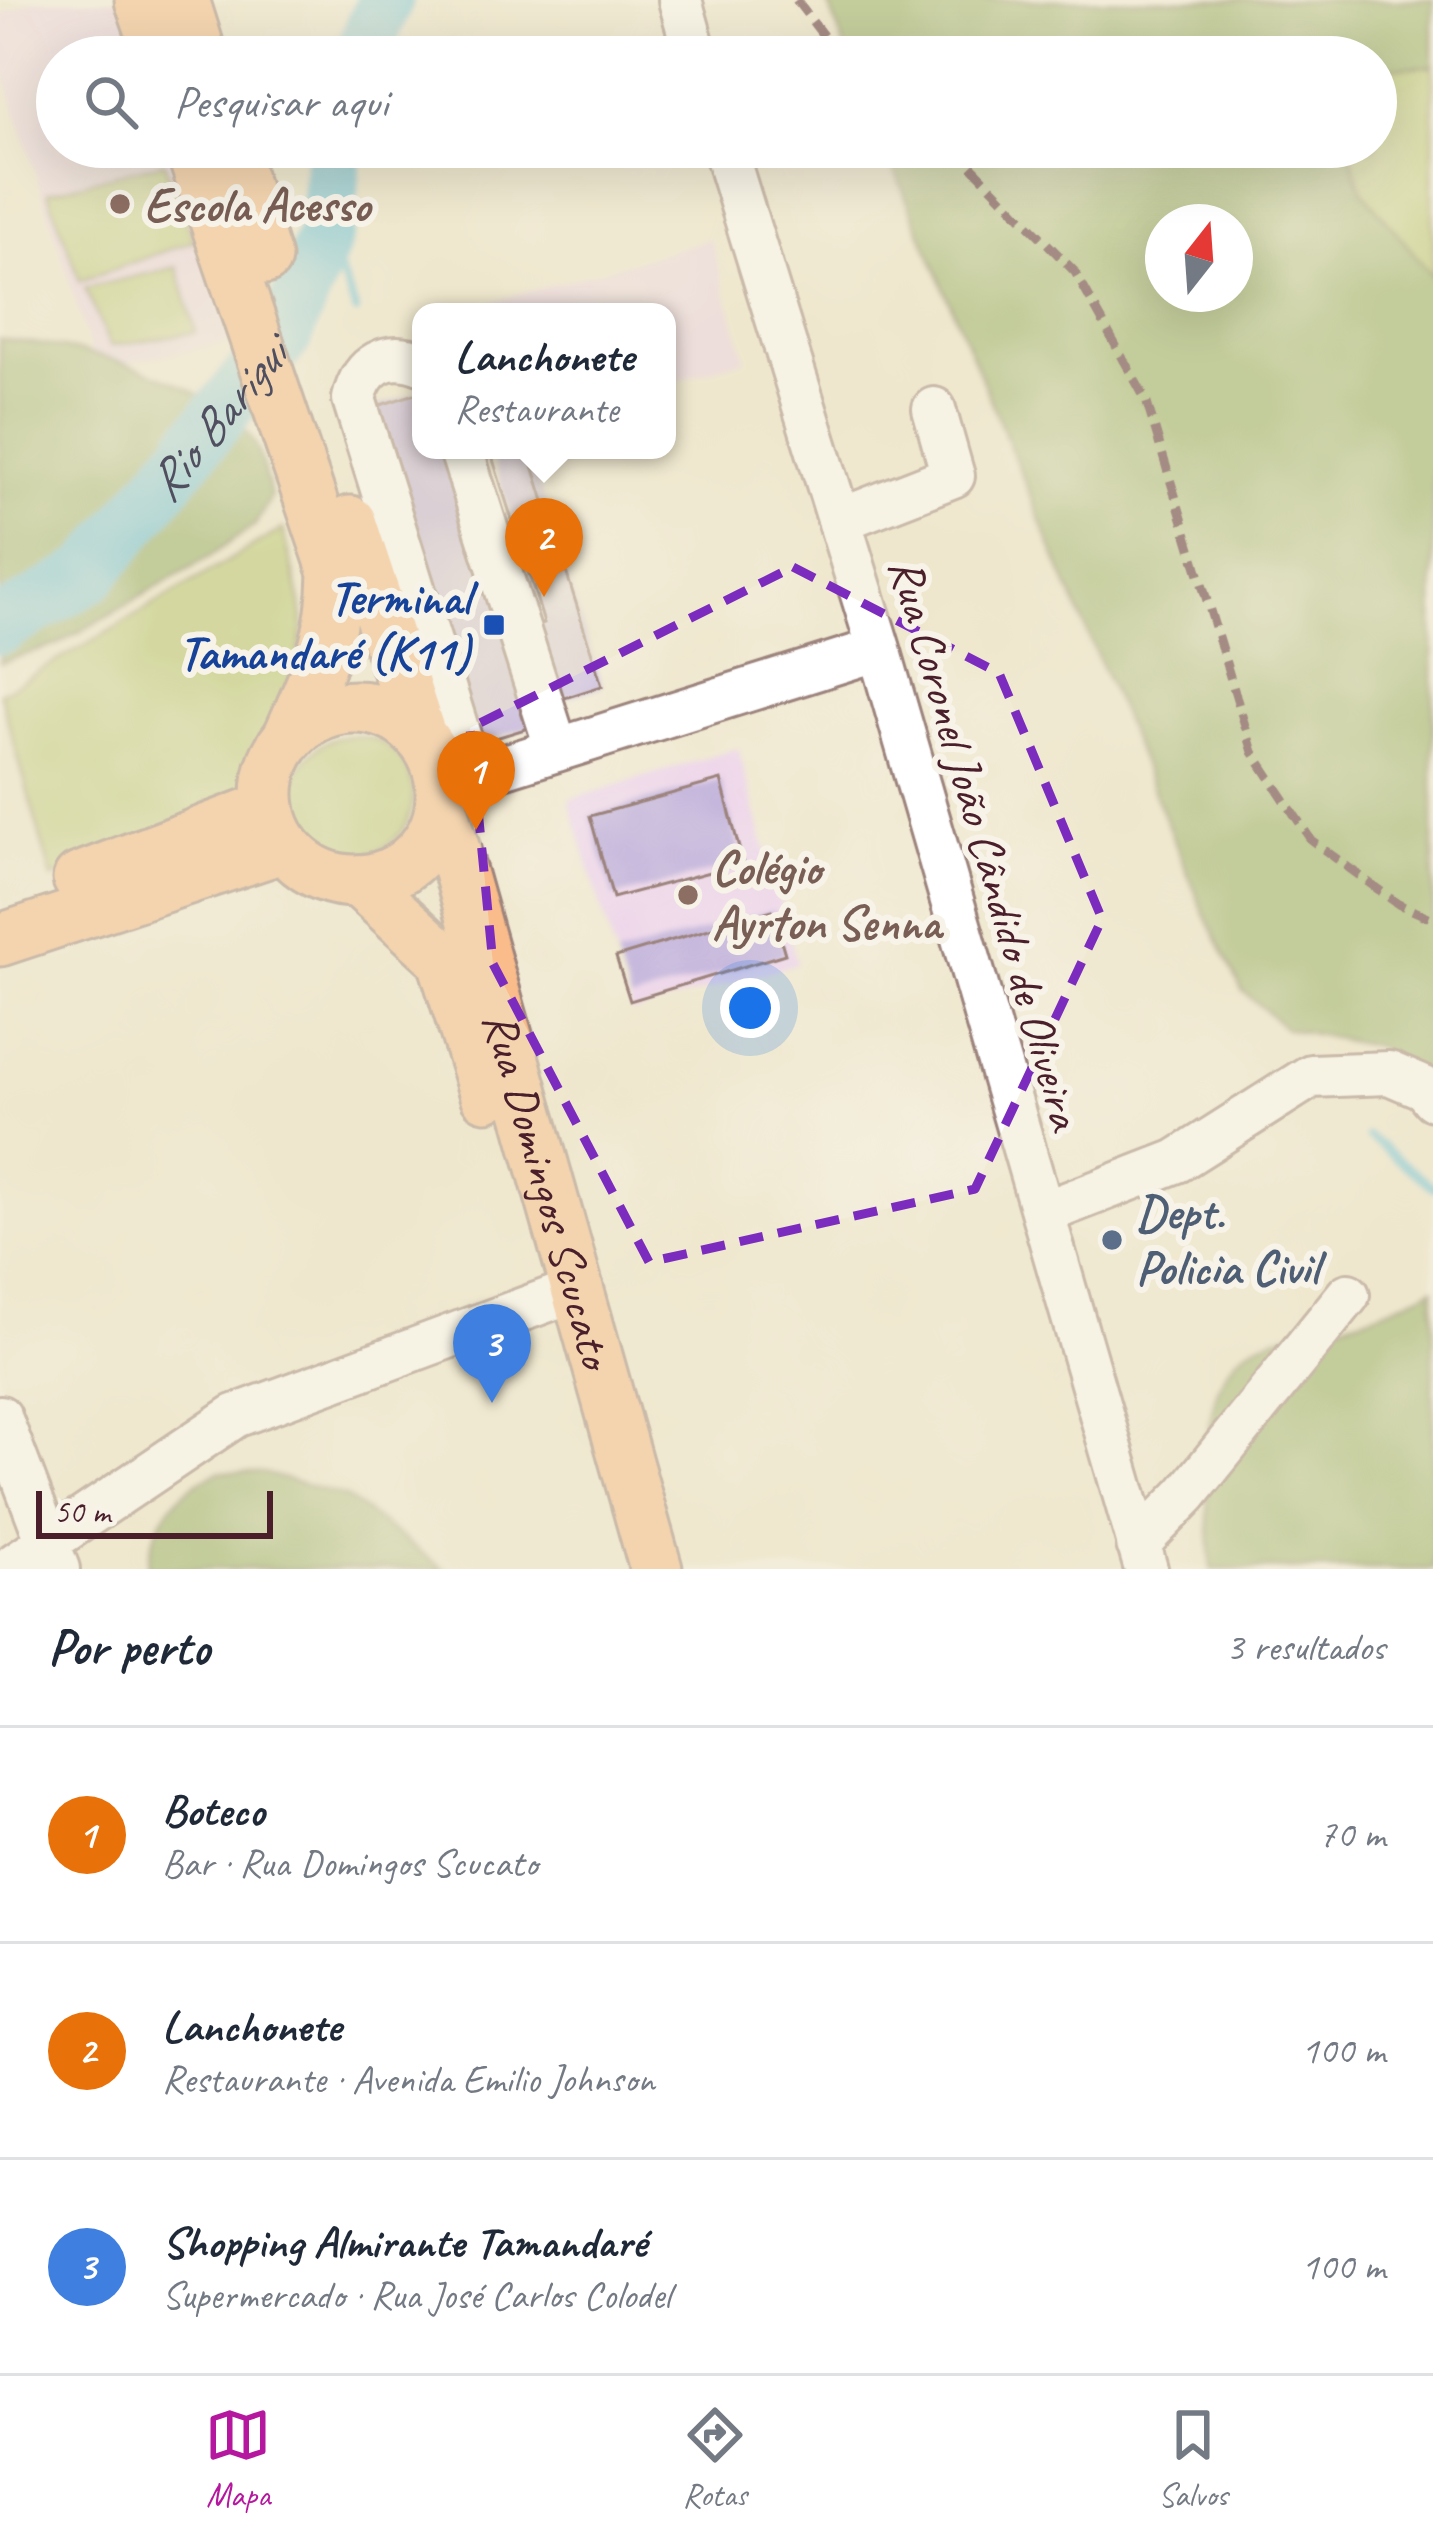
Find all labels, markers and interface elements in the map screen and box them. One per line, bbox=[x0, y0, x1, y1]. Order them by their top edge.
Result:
search box bbox=[36, 36, 1397, 168]
icon: search bbox=[78, 69, 144, 135]
text: Pesquisar aqui bbox=[174, 74, 388, 131]
place label: Escola Acesso bbox=[144, 175, 374, 235]
marker: Escola Acesso bbox=[107, 191, 133, 217]
north arrow bbox=[1145, 204, 1253, 312]
popup bbox=[412, 303, 676, 459]
water label: Rio Barigui bbox=[132, 317, 309, 514]
text: Lanchonete bbox=[455, 328, 633, 385]
text: Restaurante bbox=[455, 385, 618, 434]
pin: 2 bbox=[505, 498, 583, 597]
street label: Rua Coronel João Cândido de Oliveira bbox=[876, 551, 1097, 1139]
place label: Terminal Tamandaré (K11) bbox=[179, 568, 479, 683]
marker: Terminal Tamandaré (K11) bbox=[481, 612, 507, 638]
pin: 1 bbox=[437, 731, 515, 830]
place label: Colégio Ayrton Senna bbox=[712, 838, 944, 953]
marker: Colégio Ayrton Senna bbox=[675, 882, 701, 908]
your location bbox=[720, 978, 780, 1038]
street label: Rua Domingos Scucato bbox=[470, 1005, 628, 1379]
place label: Dept. Policia Civil bbox=[1136, 1183, 1328, 1298]
marker: Dept. Policia Civil bbox=[1099, 1227, 1125, 1253]
pin: 3 bbox=[453, 1304, 531, 1403]
scale bar bbox=[36, 1485, 273, 1538]
text: 50 m bbox=[54, 1491, 110, 1533]
text: Por perto bbox=[48, 1615, 210, 1679]
text: 3 resultados bbox=[1226, 1623, 1385, 1672]
text: Boteco bbox=[162, 1782, 264, 1839]
text: 1 bbox=[78, 1810, 96, 1859]
text: 70 m bbox=[1319, 1810, 1385, 1859]
text: Bar · Rua Domingos Scucato bbox=[162, 1839, 538, 1888]
text: Lanchonete bbox=[162, 1998, 341, 2055]
text: 2 bbox=[78, 2026, 96, 2075]
text: 100 m bbox=[1301, 2026, 1385, 2075]
text: Restaurante · Avenida Emilio Johnson bbox=[162, 2055, 655, 2104]
text: Shopping Almirante Tamandaré bbox=[162, 2214, 646, 2271]
text: 3 bbox=[78, 2242, 96, 2291]
text: 100 m bbox=[1301, 2242, 1385, 2291]
text: Supermercado · Rua José Carlos Colodel bbox=[162, 2271, 671, 2320]
tab: Mapa bbox=[205, 2402, 271, 2516]
tab: Rotas bbox=[682, 2402, 748, 2516]
tab: Salvos bbox=[1158, 2402, 1228, 2516]

